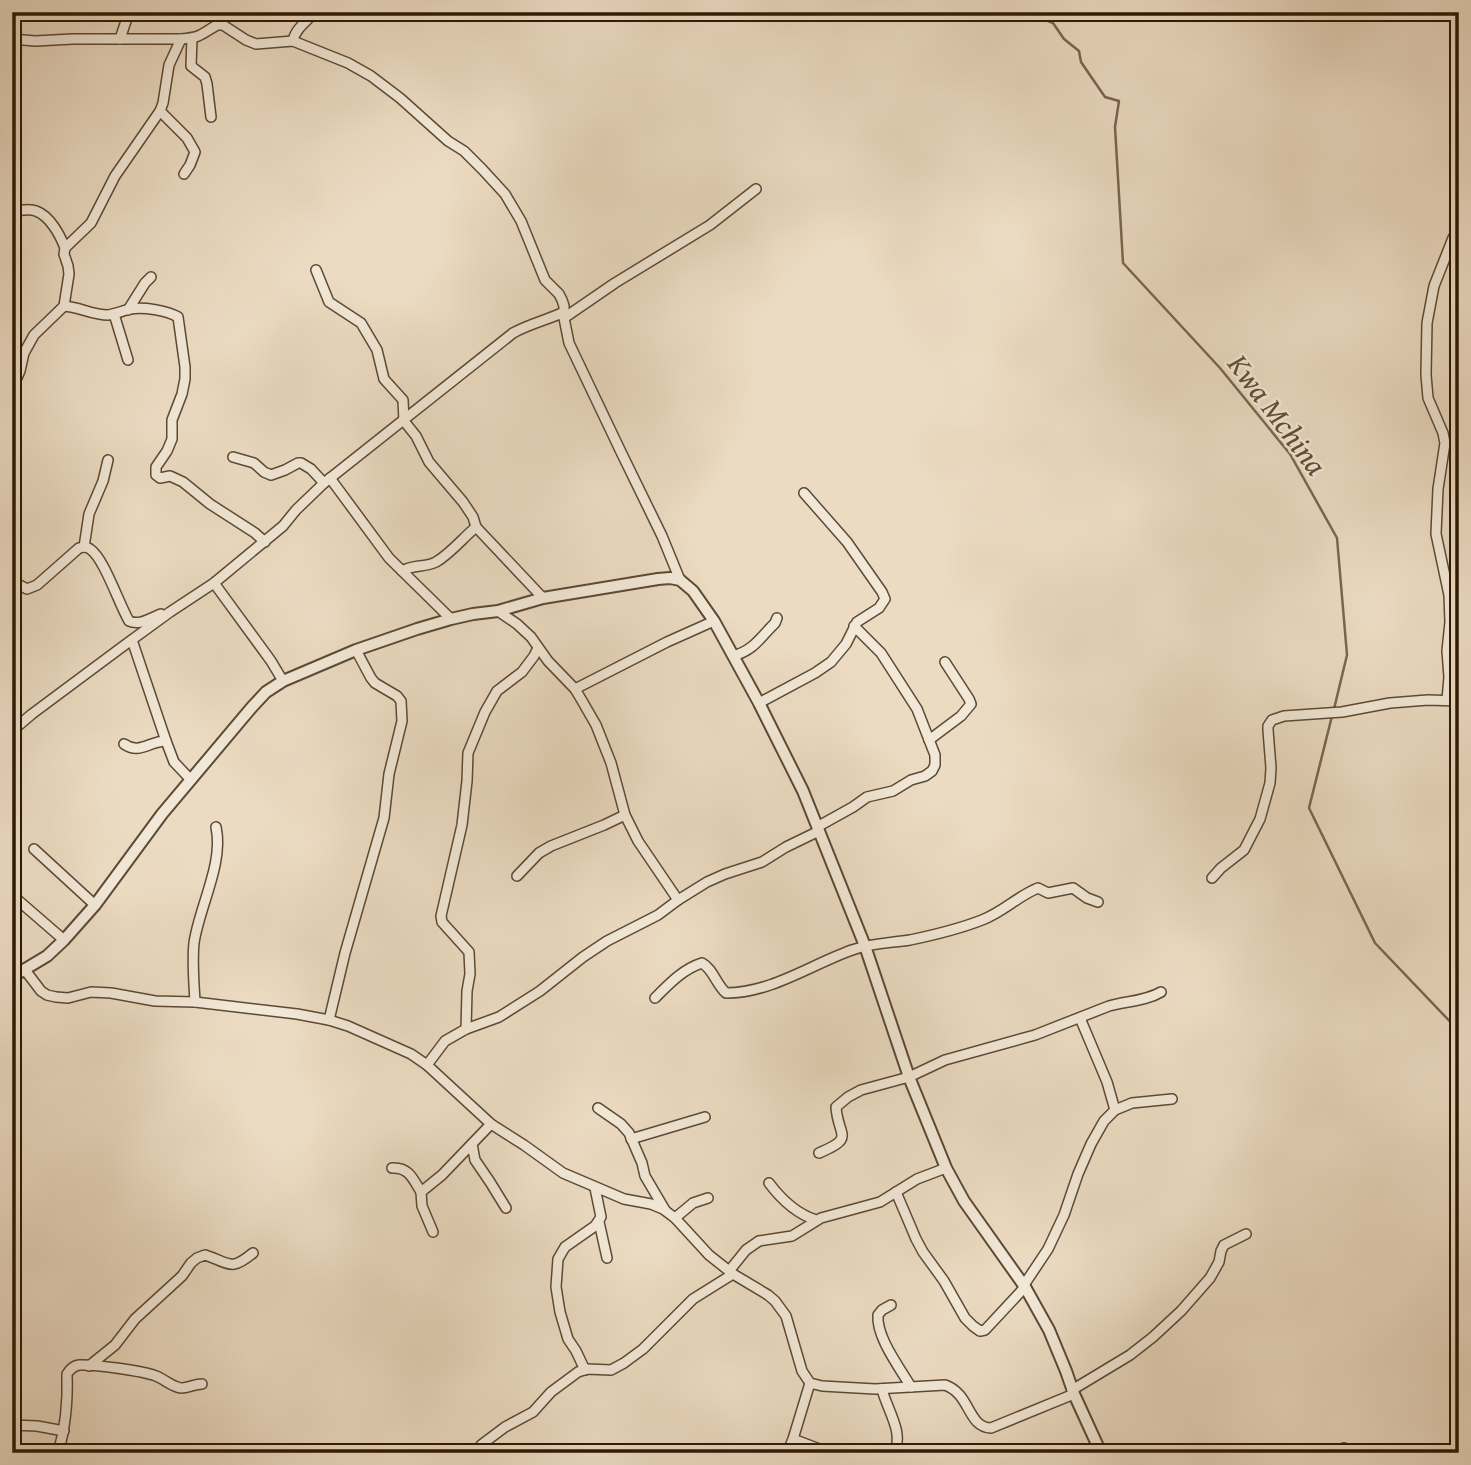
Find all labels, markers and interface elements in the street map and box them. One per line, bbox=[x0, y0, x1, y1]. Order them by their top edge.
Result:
water label: Kwa Mchina bbox=[1217, 343, 1338, 484]

